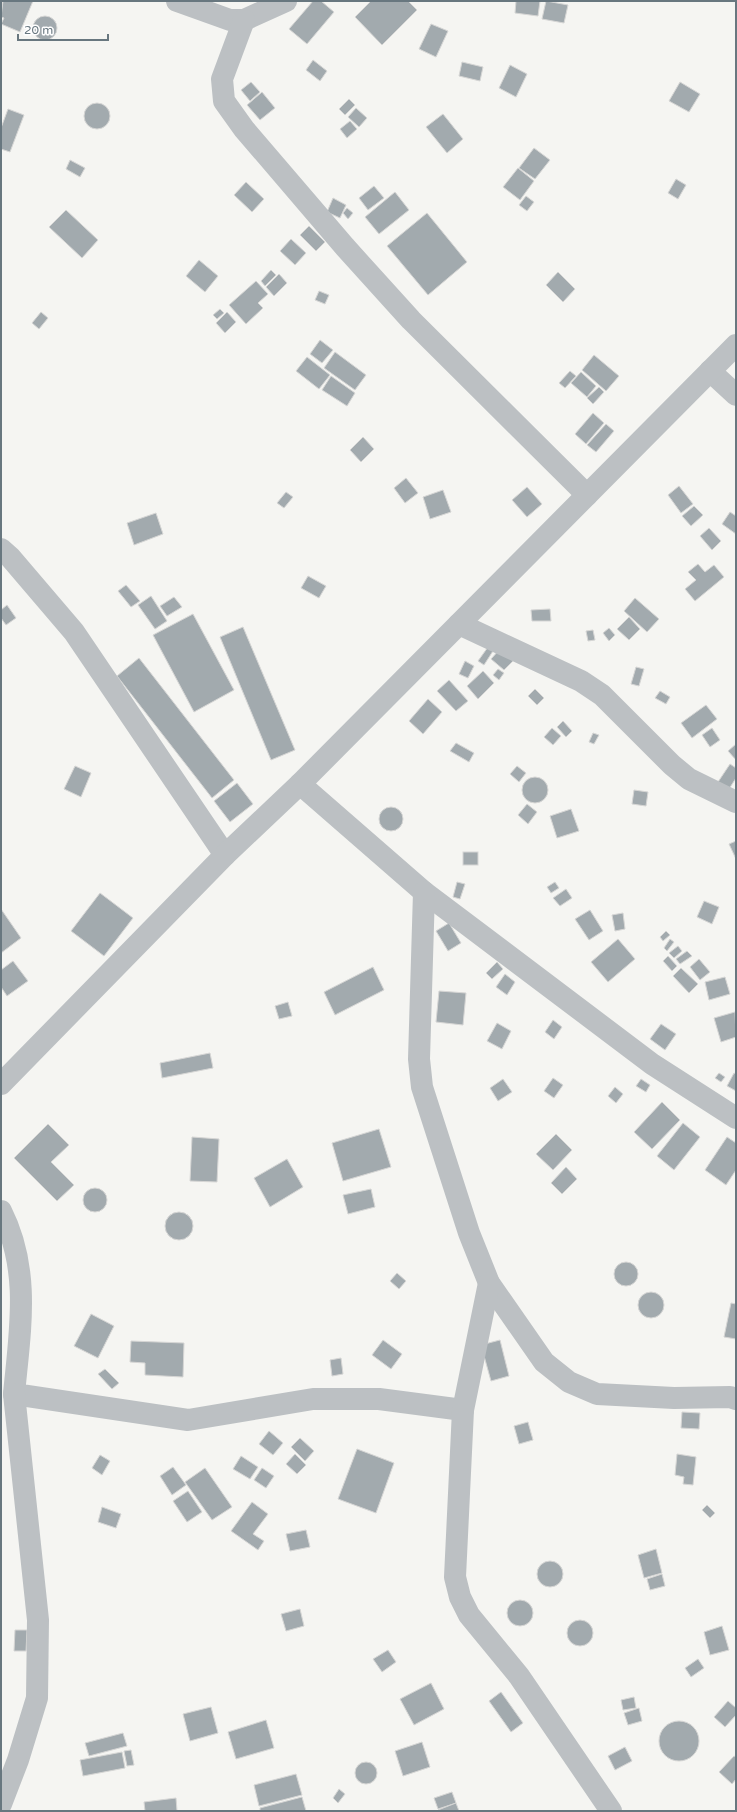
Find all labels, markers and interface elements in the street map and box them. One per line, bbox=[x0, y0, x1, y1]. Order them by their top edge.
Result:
scale bar bbox=[18, 16, 108, 42]
text: 20 m bbox=[24, 23, 53, 37]

